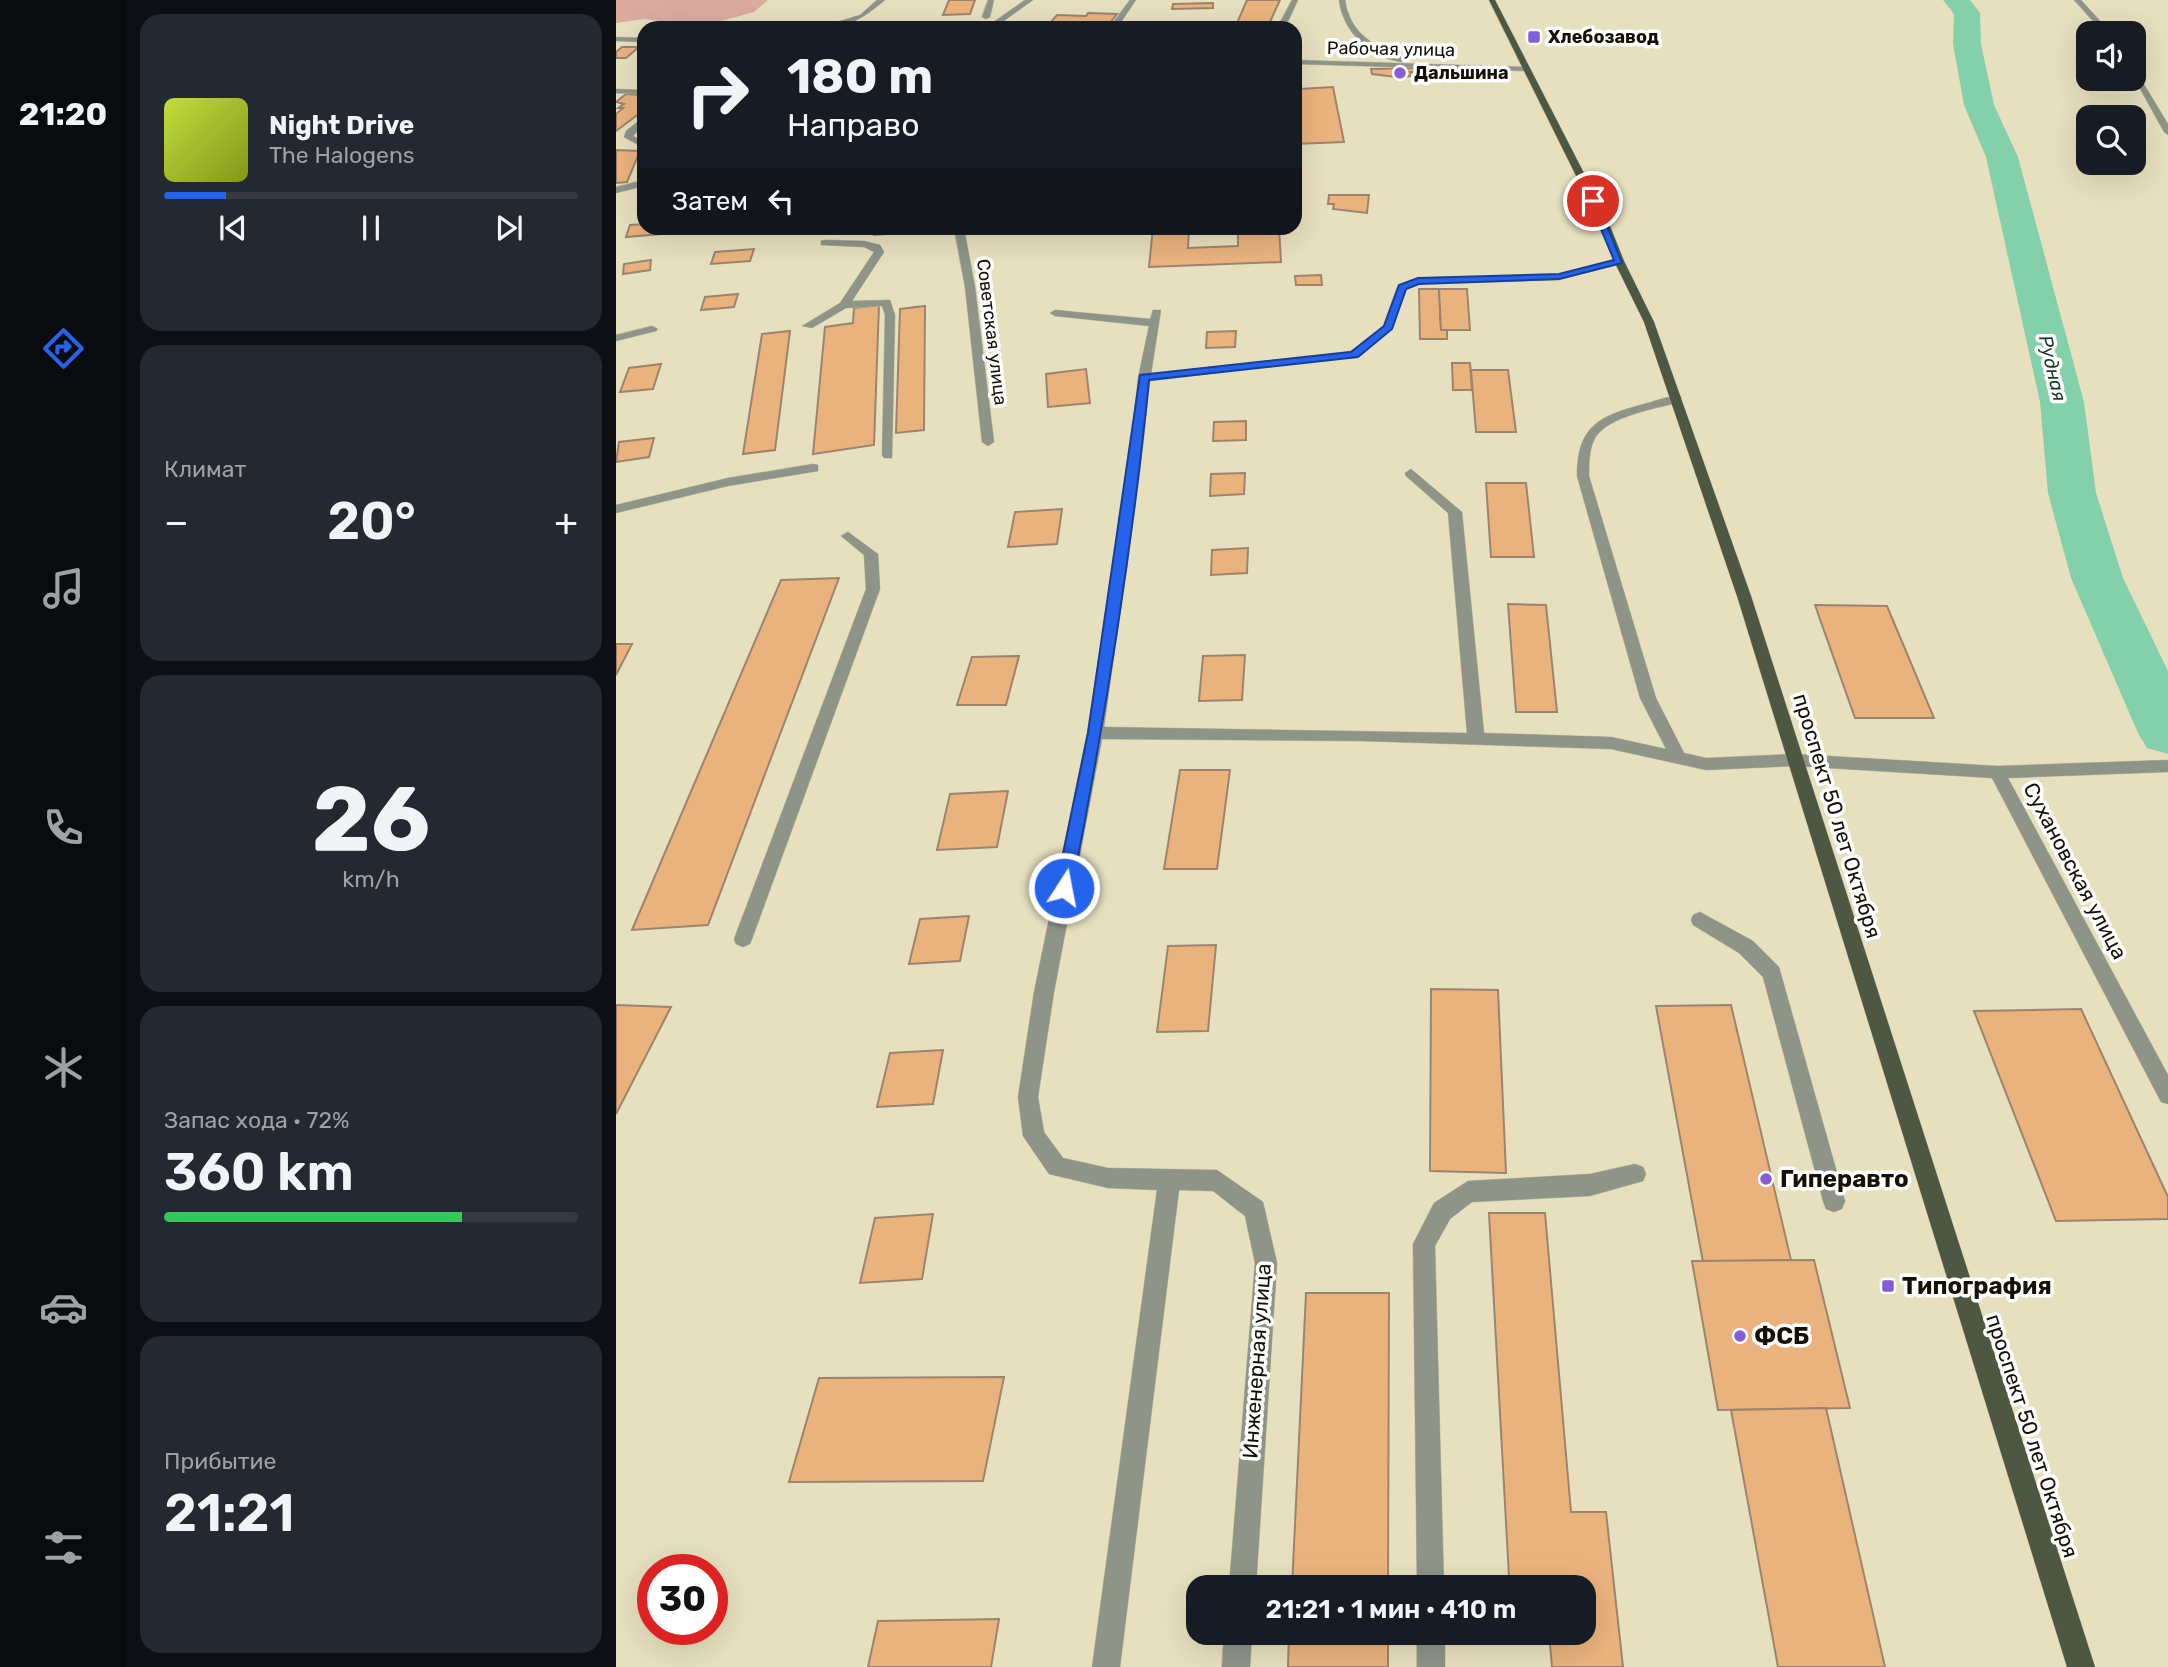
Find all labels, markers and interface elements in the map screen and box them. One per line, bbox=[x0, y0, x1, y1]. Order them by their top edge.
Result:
map controls bbox=[2076, 21, 2146, 175]
button: sound bbox=[2076, 21, 2146, 91]
place label: Хлебозавод bbox=[1548, 26, 1659, 48]
marker: Хлебозавод bbox=[1526, 29, 1542, 45]
street label: Рабочая улица bbox=[1327, 37, 1455, 61]
text: 180 m bbox=[787, 47, 933, 105]
icon: right bbox=[672, 49, 763, 140]
place label: Дальшина bbox=[1414, 62, 1509, 84]
marker: Дальшина bbox=[1392, 65, 1408, 81]
text: 21:20 bbox=[19, 95, 107, 133]
button: search bbox=[2076, 105, 2146, 175]
text: Направо bbox=[787, 106, 920, 144]
text: Night Drive bbox=[269, 110, 414, 141]
text: The Halogens bbox=[269, 141, 415, 169]
pin bbox=[1563, 171, 1623, 231]
icon: left bbox=[762, 182, 800, 220]
icon: arrive bbox=[1574, 182, 1612, 220]
text: Затем bbox=[672, 186, 748, 217]
icon: previous bbox=[214, 209, 252, 247]
icon: pause bbox=[352, 209, 390, 247]
icon: next bbox=[490, 209, 528, 247]
street label: Советская улица bbox=[972, 258, 1012, 406]
icon: directions bbox=[39, 324, 88, 373]
water label: Рудная bbox=[2034, 333, 2071, 403]
text: Климат bbox=[164, 455, 246, 483]
text: 20° bbox=[327, 490, 416, 552]
text: − bbox=[164, 499, 189, 545]
text: + bbox=[554, 499, 578, 545]
icon: music bbox=[39, 564, 88, 613]
street label: проспект 50 лет Октября bbox=[1788, 690, 1887, 941]
text: 26 bbox=[312, 765, 430, 873]
street label: Сухановская улица bbox=[2018, 778, 2133, 963]
icon: phone bbox=[39, 803, 88, 852]
position arrow bbox=[1027, 851, 1101, 925]
text: km/h bbox=[342, 865, 400, 893]
icon: climate bbox=[39, 1043, 88, 1092]
text: Запас хода · 72% bbox=[164, 1106, 349, 1134]
text: 360 km bbox=[164, 1141, 354, 1203]
place label: Гиперавто bbox=[1780, 1165, 1909, 1193]
marker: Гиперавто bbox=[1758, 1171, 1774, 1187]
street label: Инженерная улица bbox=[1237, 1263, 1276, 1459]
place label: Типография bbox=[1902, 1272, 2052, 1300]
marker: Типография bbox=[1880, 1278, 1896, 1294]
icon: car bbox=[39, 1283, 88, 1332]
street label: проспект 50 лет Октября bbox=[1981, 1311, 2084, 1561]
place label: ФСБ bbox=[1754, 1322, 1809, 1350]
marker: ФСБ bbox=[1732, 1328, 1748, 1344]
text: Прибытие bbox=[164, 1447, 276, 1475]
text: 21:21 bbox=[164, 1482, 294, 1544]
icon: filters bbox=[39, 1523, 88, 1572]
speed limit sign: 30 bbox=[637, 1554, 728, 1645]
text: 21:21 · 1 мин · 410 m bbox=[1266, 1594, 1516, 1625]

